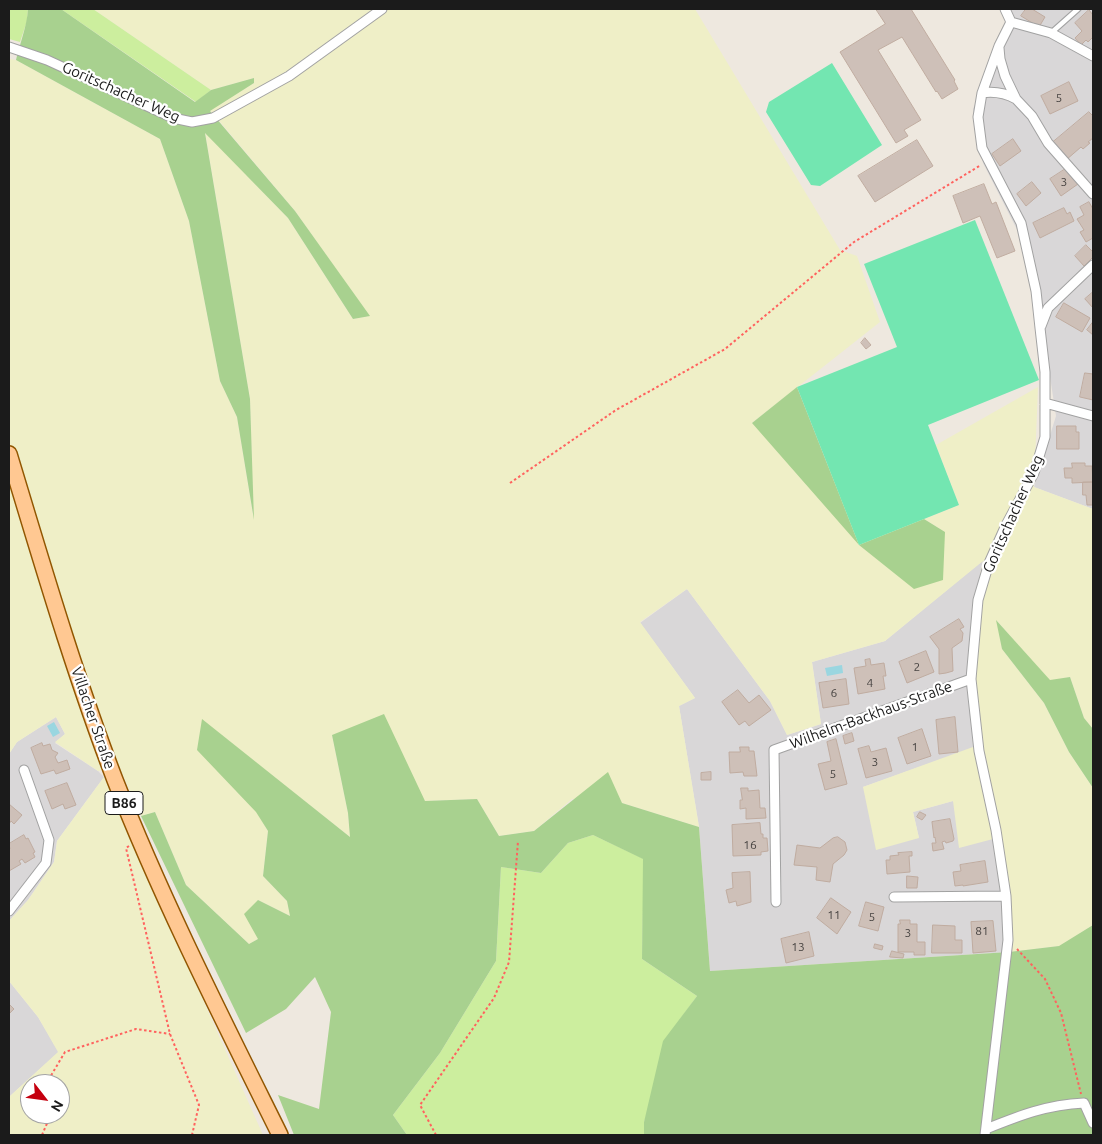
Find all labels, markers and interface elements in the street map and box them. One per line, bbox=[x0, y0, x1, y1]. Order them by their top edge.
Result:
street label: Goritschacher Weg bbox=[59, 58, 183, 126]
house number: 5 bbox=[1056, 91, 1062, 105]
house number: 3 bbox=[1061, 175, 1067, 189]
street label: Goritschacher Weg bbox=[979, 452, 1047, 576]
house number: 2 bbox=[914, 660, 920, 674]
street label: Villacher Straße bbox=[67, 665, 119, 771]
house number: 4 bbox=[867, 676, 873, 690]
street label: Wilhelm-Backhaus-Straße bbox=[787, 677, 955, 753]
house number: 6 bbox=[831, 686, 837, 700]
house number: 1 bbox=[912, 740, 918, 754]
house number: 3 bbox=[872, 755, 878, 769]
house number: 5 bbox=[830, 767, 836, 781]
road number: B86 bbox=[105, 791, 143, 814]
house number: 16 bbox=[743, 838, 757, 852]
house number: 11 bbox=[827, 908, 841, 922]
house number: 5 bbox=[869, 910, 875, 924]
house number: 81 bbox=[975, 924, 989, 938]
house number: 3 bbox=[905, 926, 911, 940]
house number: 13 bbox=[791, 940, 805, 954]
north arrow bbox=[20, 1074, 70, 1124]
text: N bbox=[48, 1097, 67, 1115]

